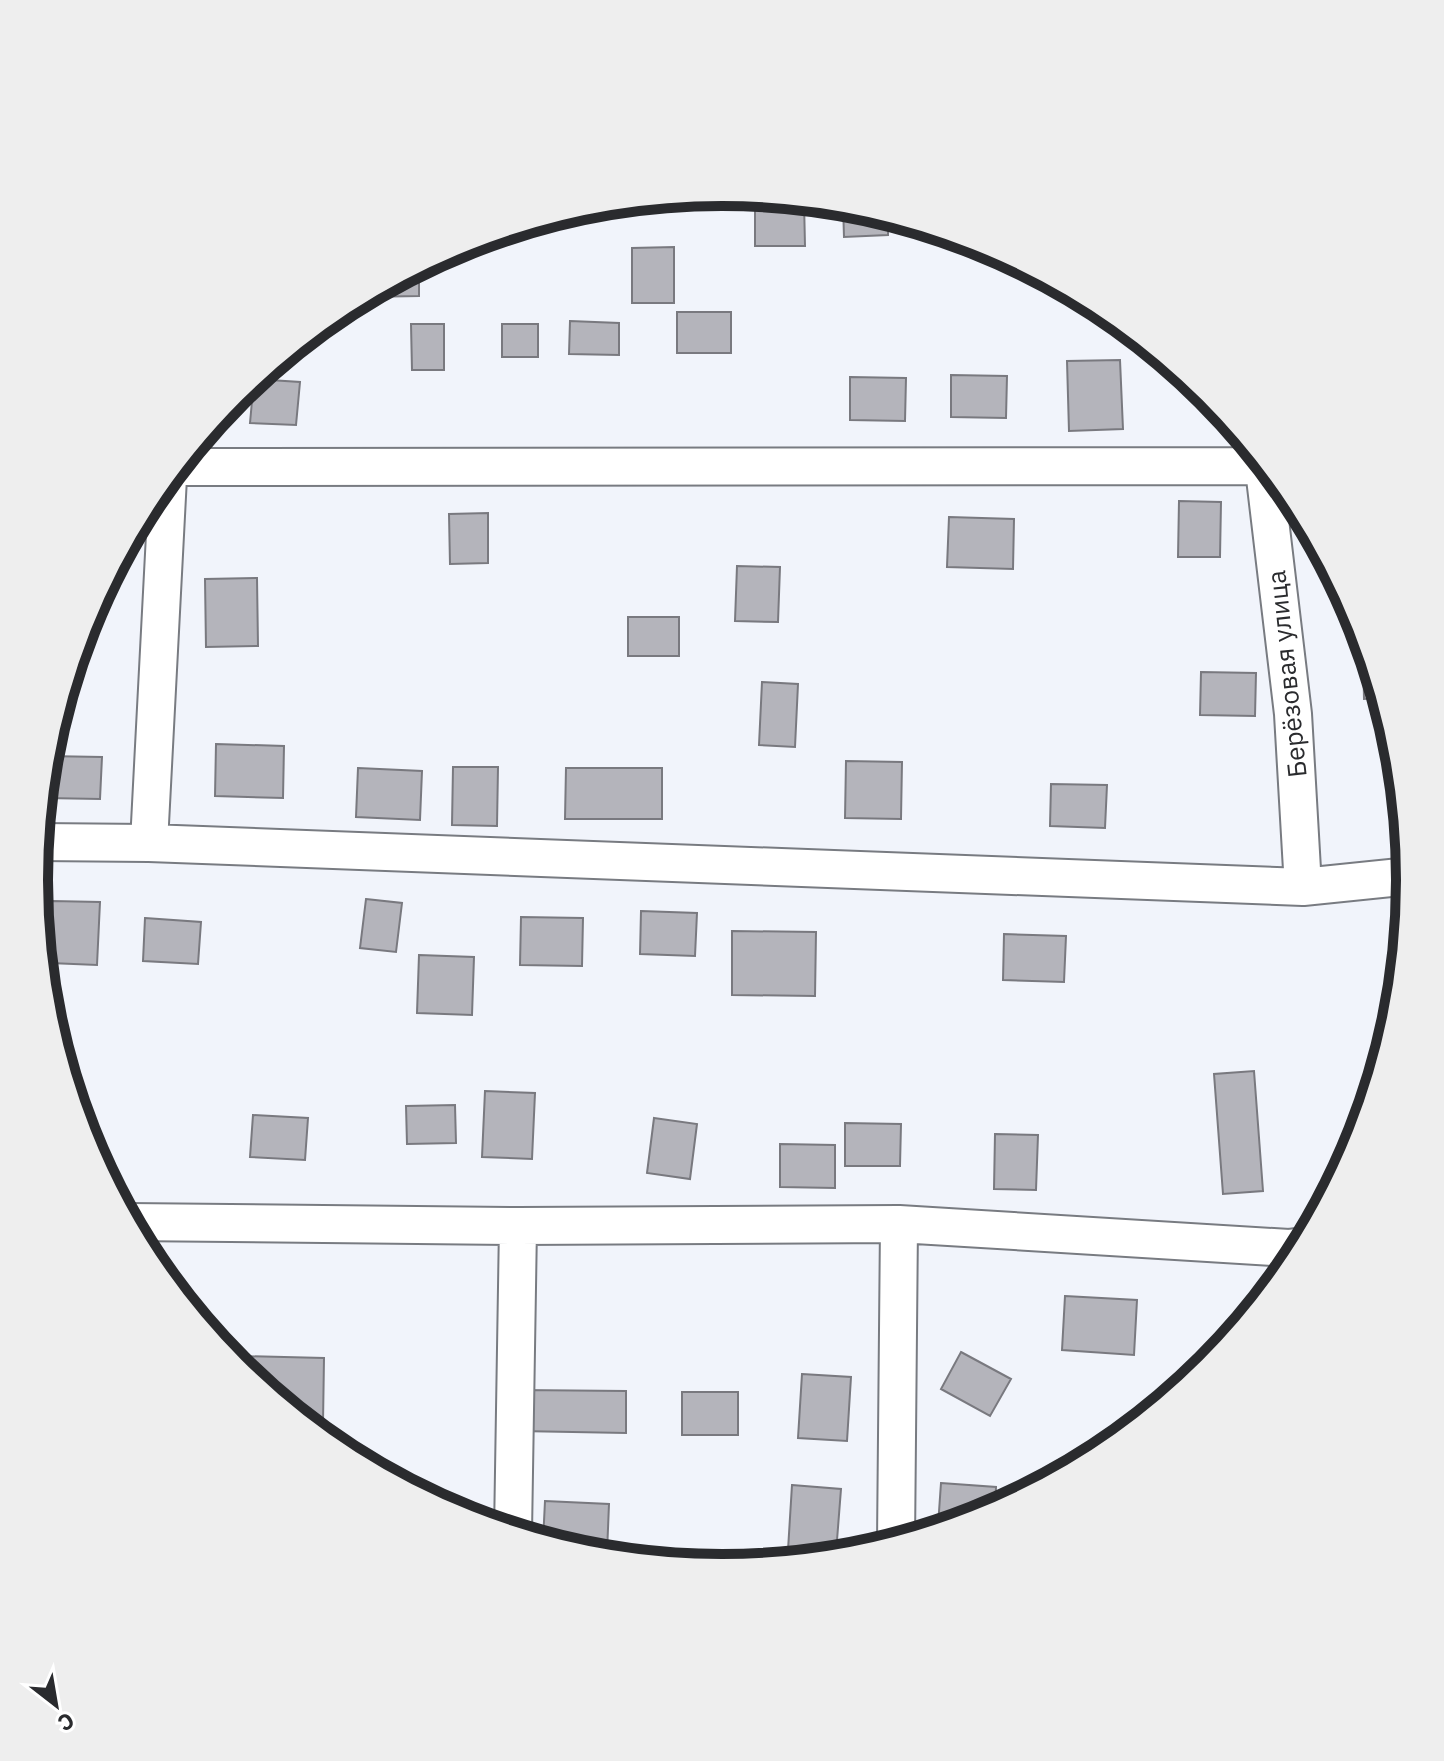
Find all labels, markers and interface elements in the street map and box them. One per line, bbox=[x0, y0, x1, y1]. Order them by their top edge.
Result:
street label: Берёзовая улица bbox=[1258, 569, 1314, 779]
north arrow bbox=[16, 1665, 96, 1745]
text: С bbox=[53, 1706, 80, 1739]

